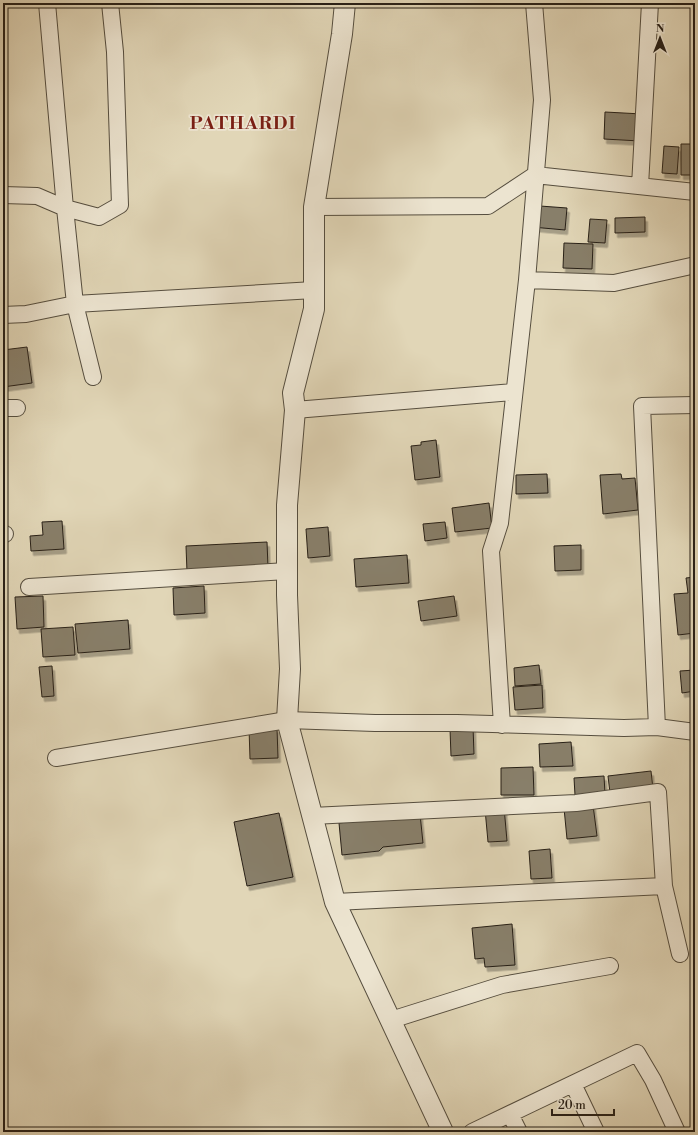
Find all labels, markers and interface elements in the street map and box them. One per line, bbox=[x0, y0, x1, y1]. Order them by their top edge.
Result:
north arrow bbox=[640, 18, 680, 58]
text: N bbox=[656, 22, 665, 36]
district label: PATHARDI bbox=[190, 112, 296, 135]
scale bar bbox=[552, 1091, 614, 1117]
text: 20 m bbox=[558, 1098, 586, 1113]

